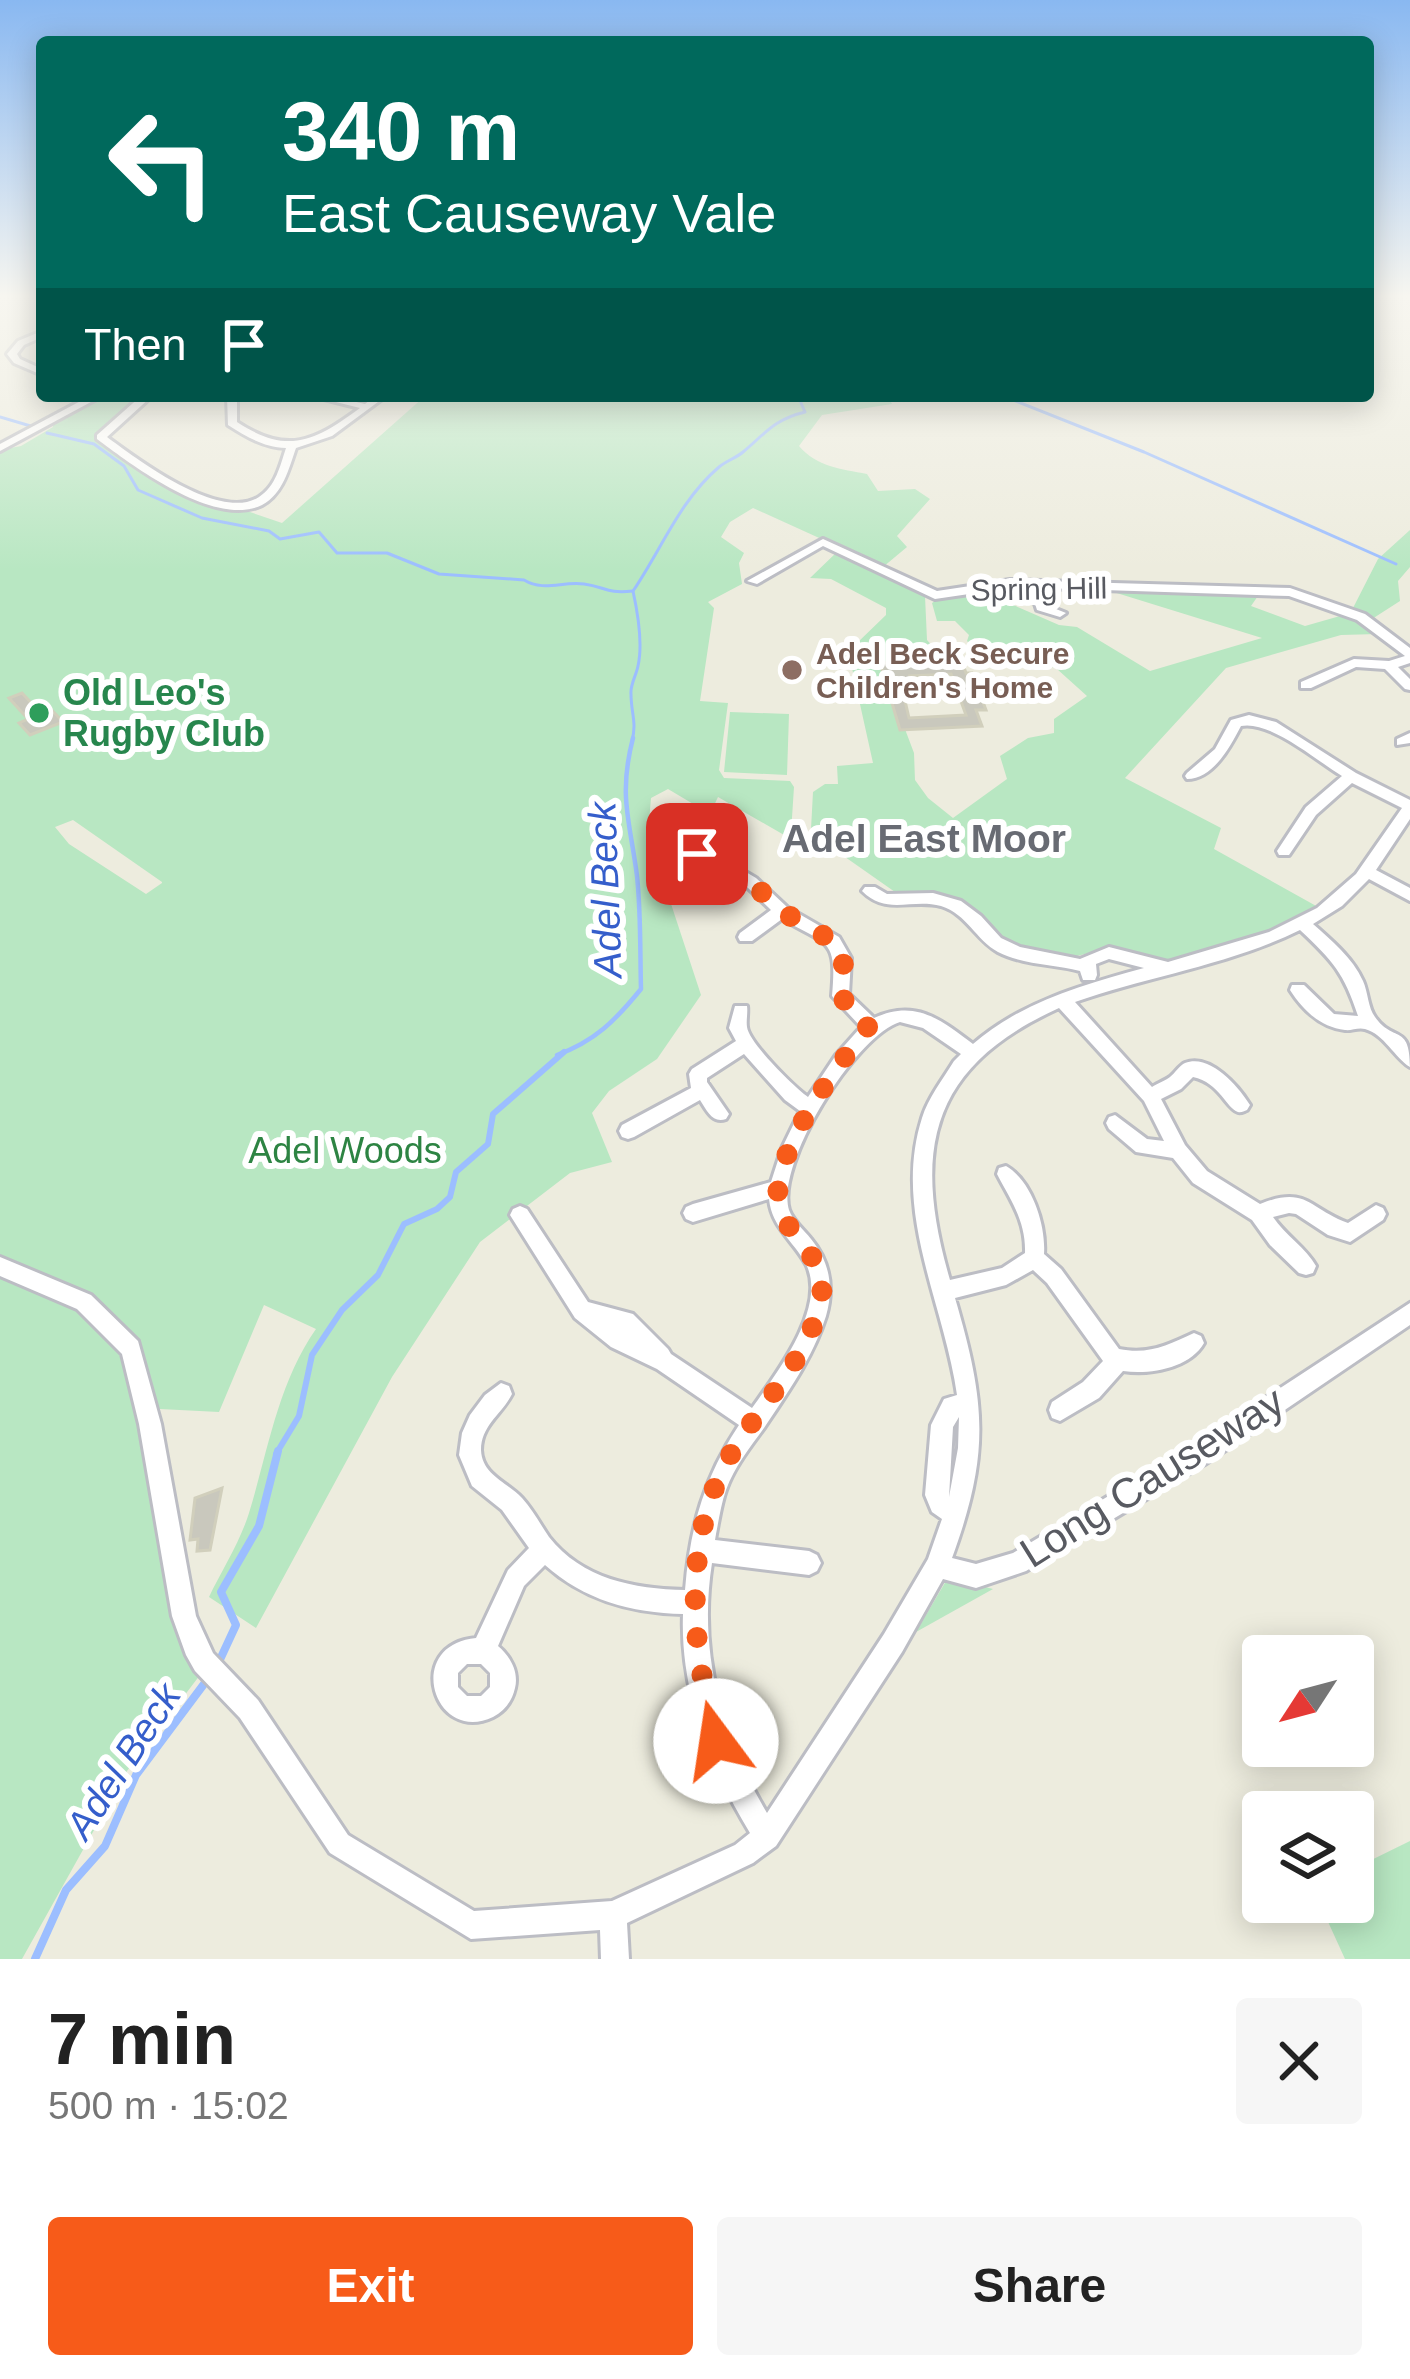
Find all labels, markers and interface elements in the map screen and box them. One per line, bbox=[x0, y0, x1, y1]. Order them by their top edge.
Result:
icon: left bbox=[84, 84, 240, 240]
text: 340 m bbox=[282, 84, 520, 178]
text: East Causeway Vale bbox=[282, 183, 776, 243]
icon: arrive bbox=[211, 312, 277, 378]
text: Then bbox=[84, 319, 187, 370]
street label: Spring Hill bbox=[970, 571, 1108, 607]
place label: Adel Beck Secure Children's Home bbox=[816, 637, 1069, 704]
marker: Adel Beck Secure Children's Home bbox=[779, 657, 805, 683]
place label: Old Leo's Rugby Club bbox=[63, 672, 265, 754]
marker: Old Leo's Rugby Club bbox=[26, 700, 52, 726]
water label: Adel Beck bbox=[580, 799, 630, 981]
pin bbox=[646, 803, 748, 905]
district label: Adel East Moor bbox=[782, 817, 1066, 860]
icon: arrive bbox=[664, 821, 730, 887]
park label: Adel Woods bbox=[248, 1130, 442, 1171]
street label: Long Causeway bbox=[1012, 1377, 1292, 1577]
north arrow bbox=[1242, 1635, 1374, 1767]
map controls bbox=[1242, 1635, 1374, 1923]
water label: Adel Beck bbox=[56, 1674, 190, 1848]
position arrow bbox=[653, 1678, 779, 1804]
button: layers bbox=[1242, 1791, 1374, 1923]
button: close bbox=[1236, 1998, 1362, 2124]
text: 7 min bbox=[48, 1999, 236, 2079]
text: 500 m · 15:02 bbox=[48, 2084, 289, 2127]
button: Exit bbox=[48, 2217, 693, 2355]
button: Share bbox=[717, 2217, 1362, 2355]

